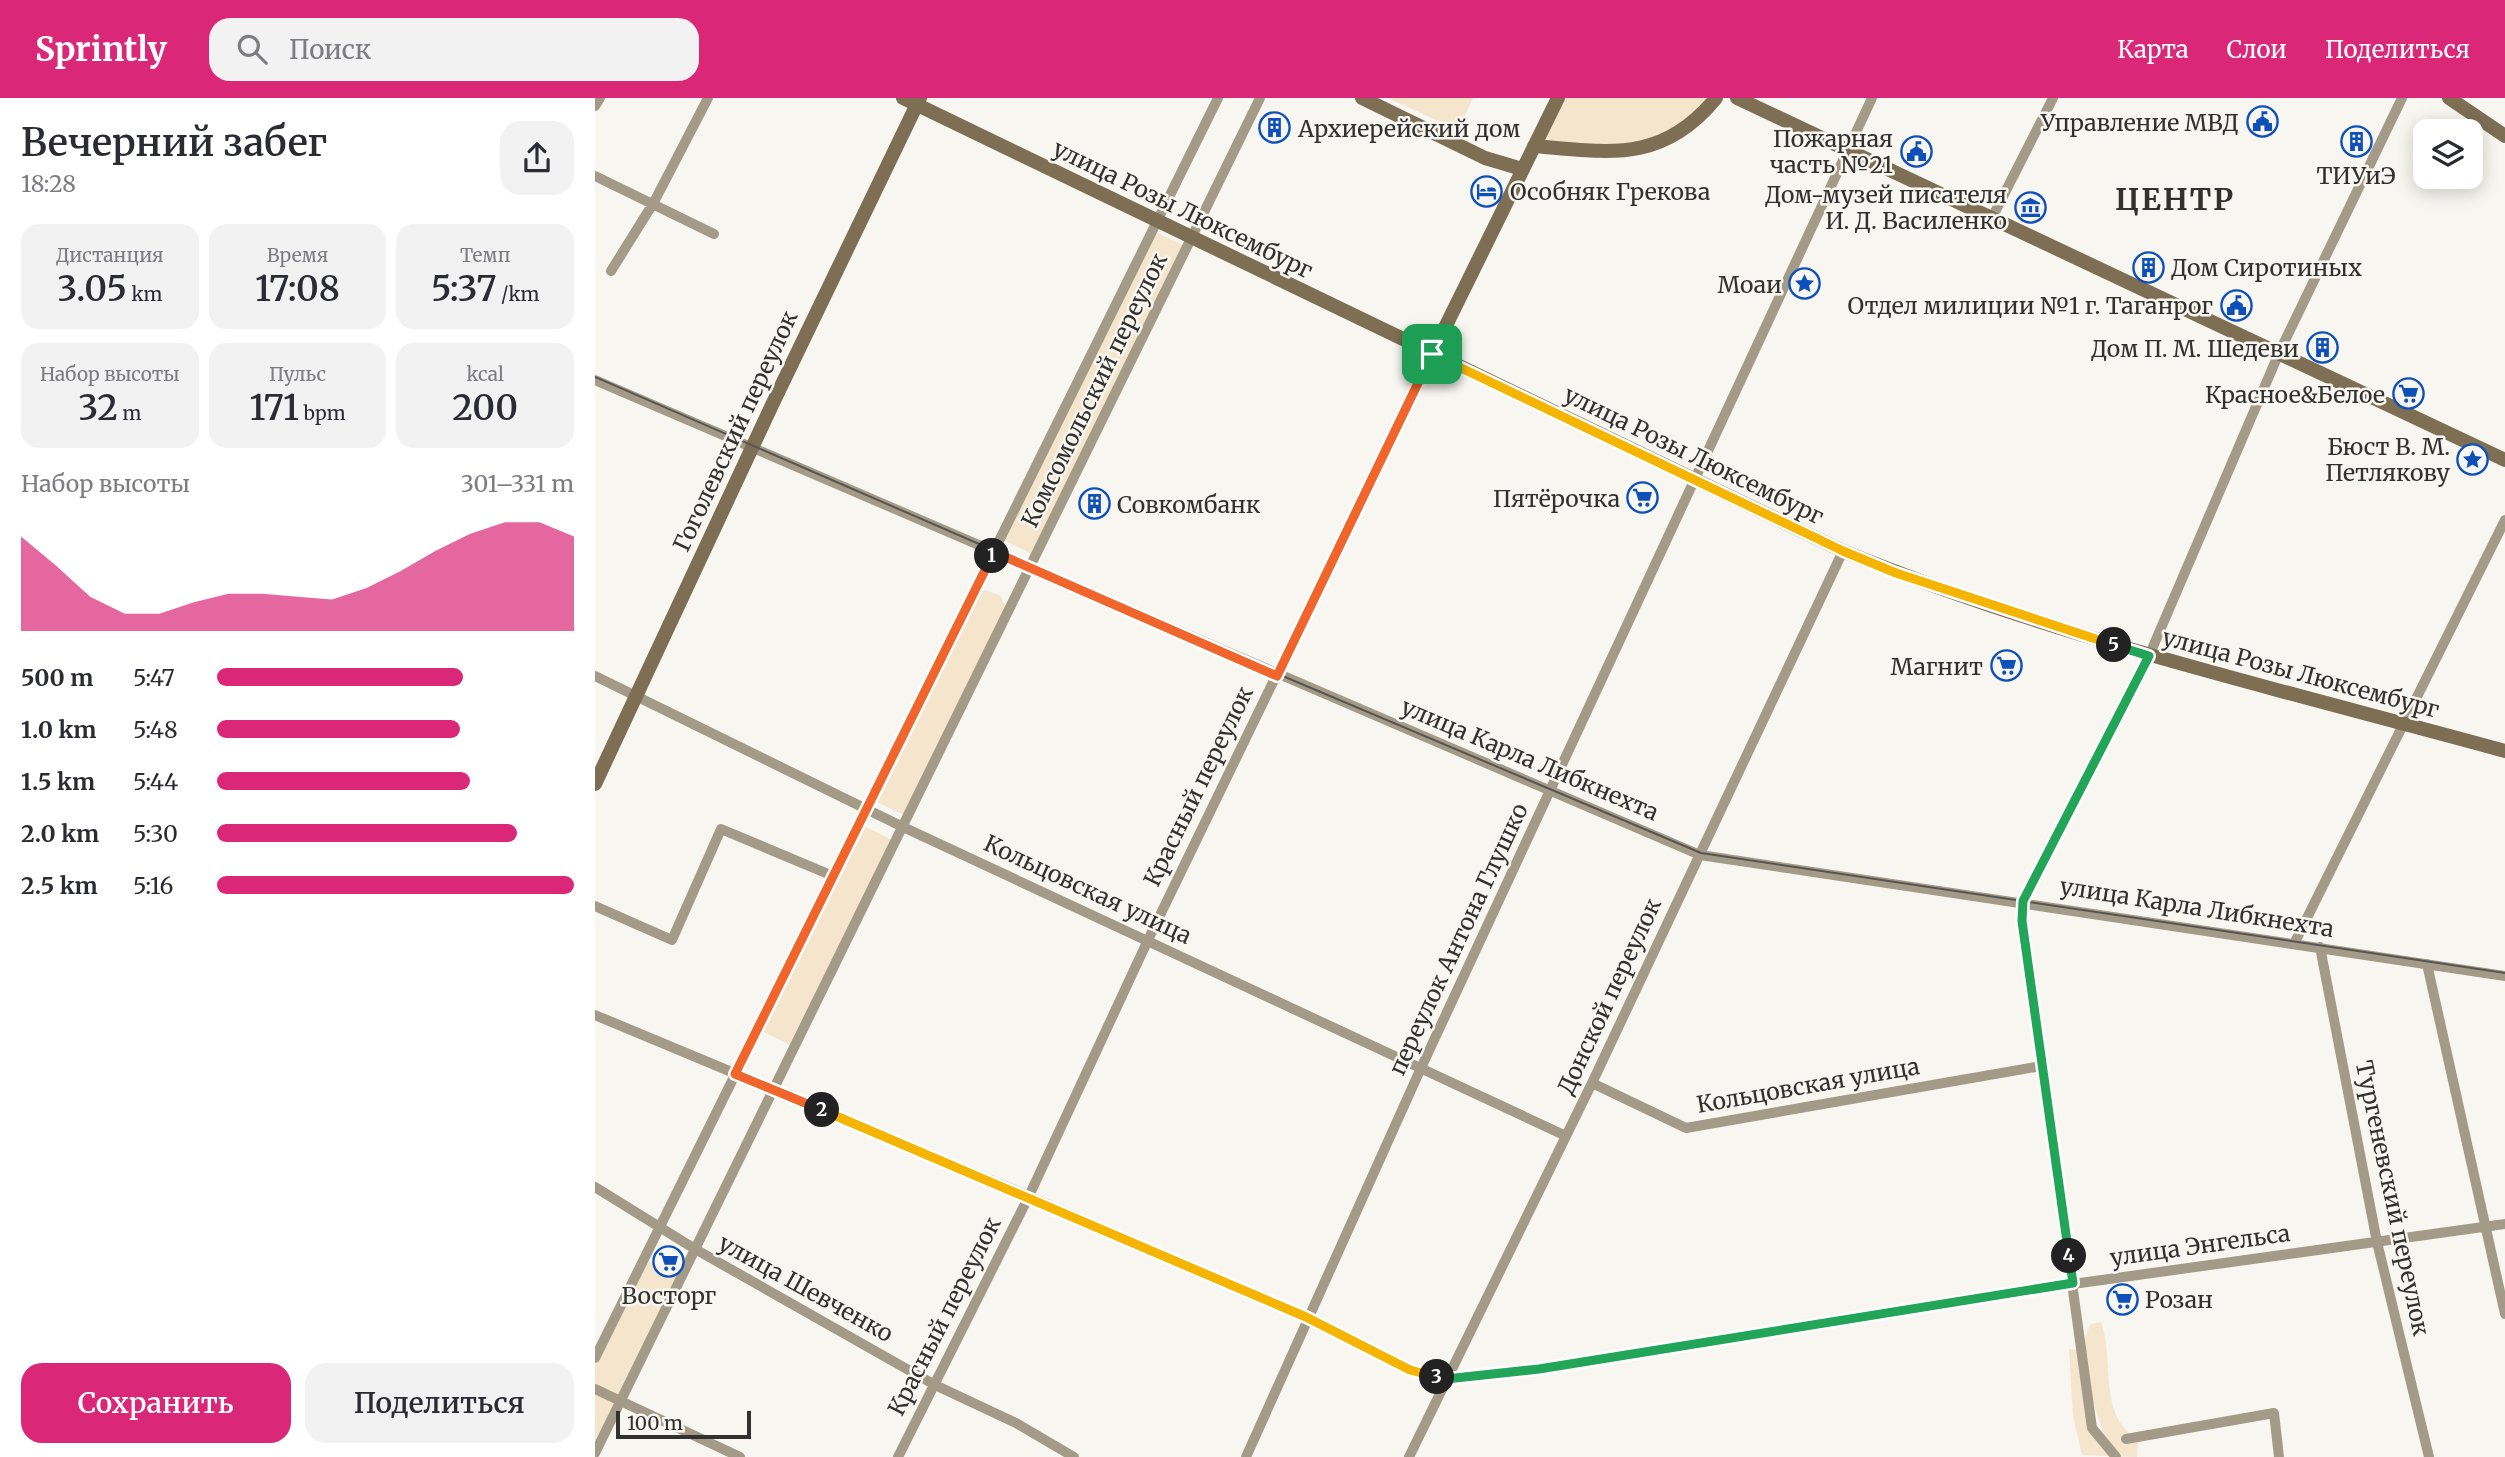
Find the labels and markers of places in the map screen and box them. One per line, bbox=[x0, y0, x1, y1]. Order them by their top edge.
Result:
public building icon: Управление МВД bbox=[2245, 105, 2279, 139]
place label: Управление МВД bbox=[2040, 108, 2239, 137]
building icon: Архиерейский дом bbox=[1258, 111, 1292, 145]
place label: Архиерейский дом bbox=[1297, 114, 1521, 143]
place label: Пожарная часть №21 bbox=[1770, 124, 1893, 179]
building icon: ТИУиЭ bbox=[2339, 124, 2373, 158]
public building icon: Пожарная часть №21 bbox=[1899, 134, 1933, 168]
place label: ТИУиЭ bbox=[2316, 161, 2396, 190]
hotel icon: Особняк Грекова bbox=[1470, 174, 1504, 208]
place label: Особняк Грекова bbox=[1510, 177, 1710, 206]
place label: Дом-музей писателя И. Д. Василенко bbox=[1765, 180, 2007, 235]
museum icon: Дом-музей писателя И. Д. Василенко bbox=[2013, 190, 2047, 224]
building icon: Дом Сиротиных bbox=[2131, 250, 2165, 284]
place label: Дом Сиротиных bbox=[2171, 253, 2362, 282]
place icon: Моаи bbox=[1788, 267, 1822, 301]
place label: Моаи bbox=[1717, 270, 1782, 299]
public building icon: Отдел милиции №1 г. Таганрог bbox=[2219, 288, 2253, 322]
place label: Отдел милиции №1 г. Таганрог bbox=[1848, 291, 2213, 320]
pin bbox=[1402, 324, 1462, 384]
building icon: Дом П. М. Шедеви bbox=[2305, 331, 2339, 365]
place label: Дом П. М. Шедеви bbox=[2091, 334, 2299, 363]
supermarket icon: Красное&Белое bbox=[2391, 377, 2425, 411]
place label: Красное&Белое bbox=[2205, 380, 2385, 409]
place label: Бюст В. М. Петлякову bbox=[2325, 432, 2451, 487]
place icon: Бюст В. М. Петлякову bbox=[2456, 442, 2490, 476]
supermarket icon: Пятёрочка bbox=[1626, 481, 1660, 515]
place label: Пятёрочка bbox=[1493, 484, 1620, 513]
building icon: Совкомбанк bbox=[1077, 487, 1111, 521]
place label: Совкомбанк bbox=[1117, 490, 1261, 519]
pin: 1 bbox=[975, 538, 1009, 574]
pin: 5 bbox=[2097, 628, 2131, 662]
supermarket icon: Магнит bbox=[1989, 649, 2023, 683]
place label: Магнит bbox=[1891, 652, 1983, 681]
pin: 2 bbox=[805, 1093, 839, 1128]
pin: 4 bbox=[2051, 1238, 2087, 1274]
supermarket icon: Восторг bbox=[652, 1244, 686, 1278]
place label: Восторг bbox=[622, 1281, 717, 1310]
supermarket icon: Розан bbox=[2105, 1282, 2139, 1316]
place label: Розан bbox=[2145, 1285, 2213, 1314]
pin: 3 bbox=[1419, 1360, 1455, 1394]

